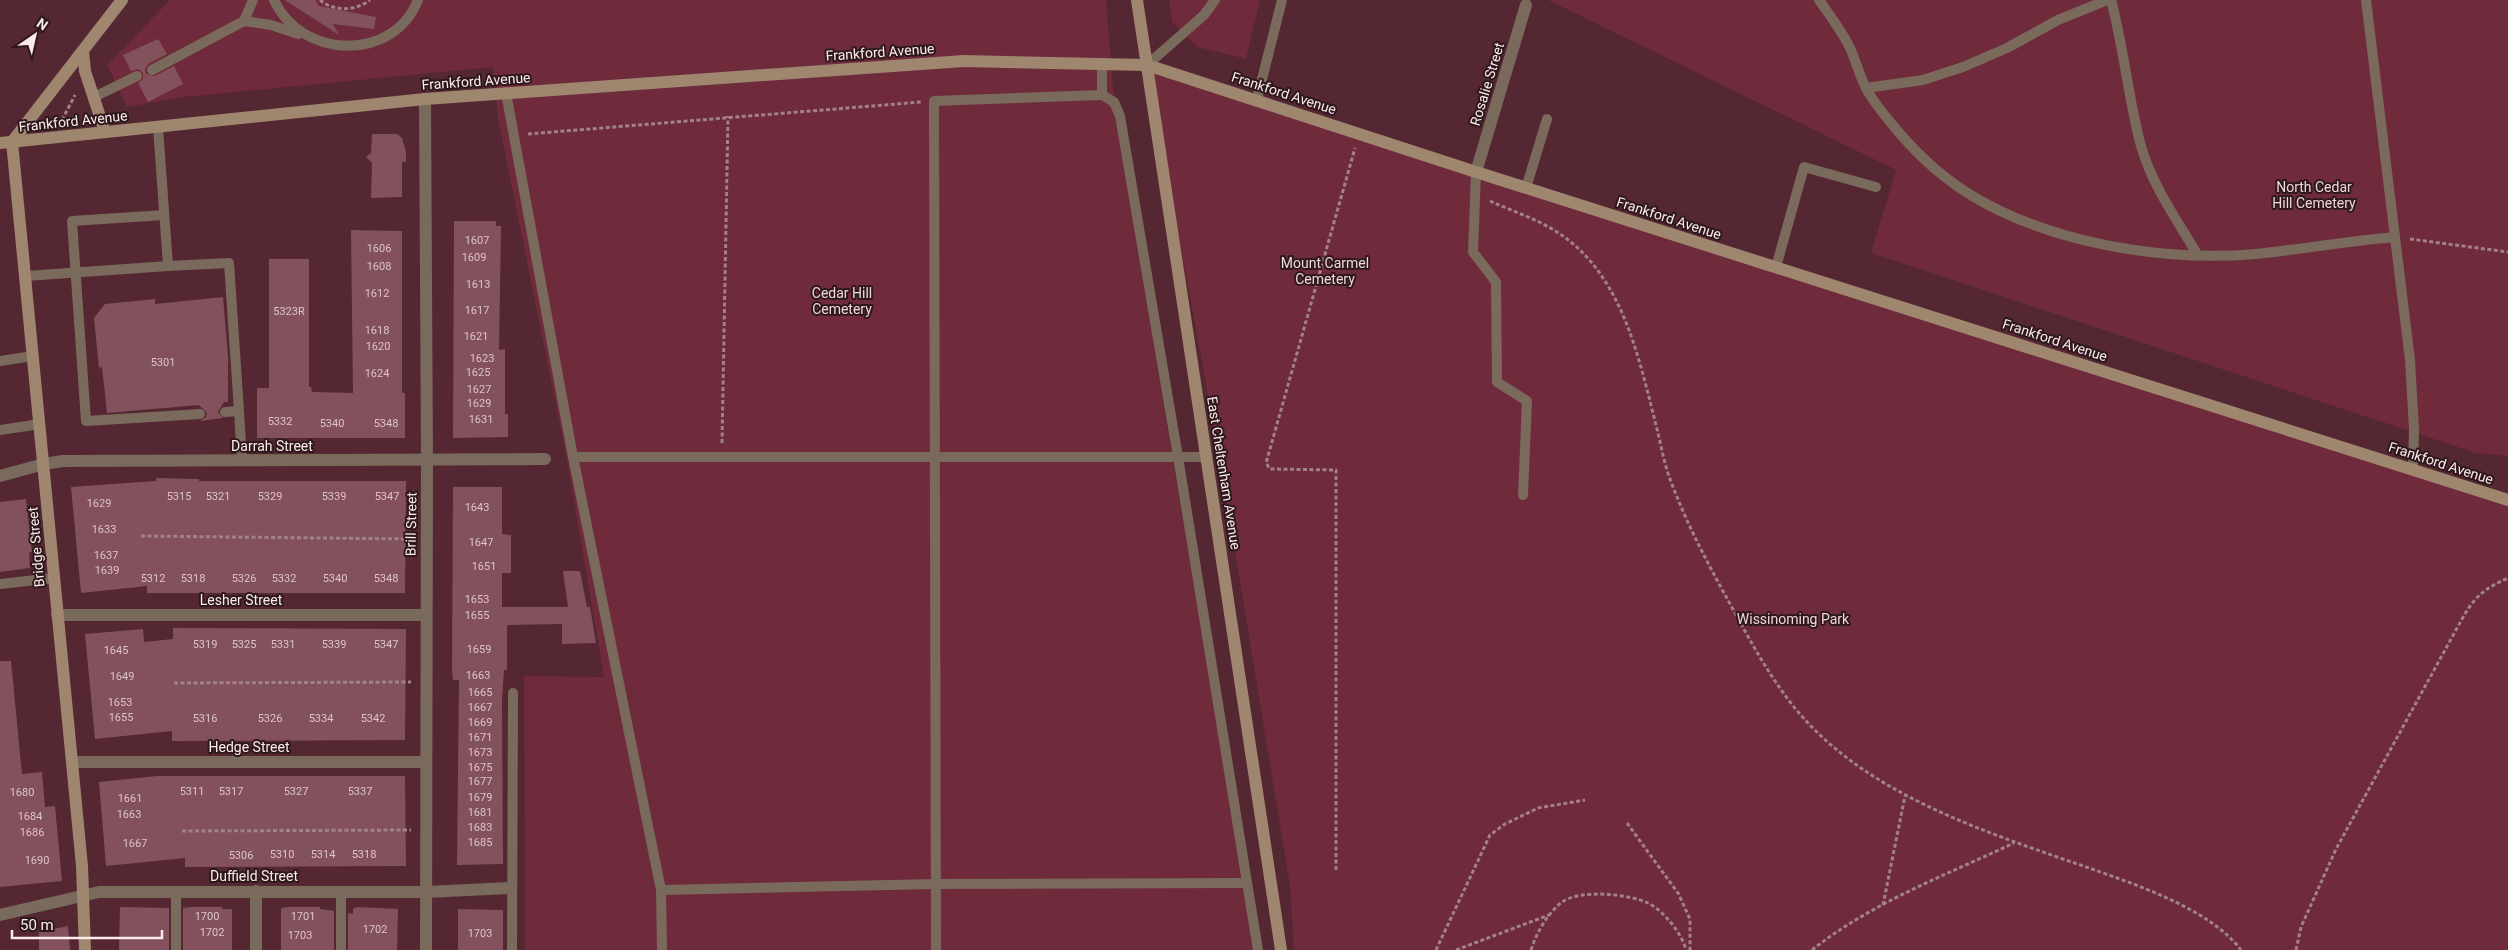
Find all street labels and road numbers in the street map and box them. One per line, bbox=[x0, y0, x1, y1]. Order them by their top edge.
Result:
street label: Frankford Avenue bbox=[825, 40, 935, 64]
street label: Rosalie Street bbox=[1467, 40, 1507, 128]
street label: Frankford Avenue bbox=[421, 69, 531, 93]
street label: Frankford Avenue bbox=[1230, 69, 1338, 117]
street label: Frankford Avenue bbox=[18, 107, 128, 135]
street label: Frankford Avenue bbox=[1615, 194, 1723, 242]
street label: Frankford Avenue bbox=[2001, 316, 2109, 364]
street label: East Cheltenham Avenue bbox=[1204, 395, 1244, 551]
street label: Darrah Street bbox=[231, 438, 313, 454]
street label: Frankford Avenue bbox=[2387, 439, 2495, 487]
street label: Brill Street bbox=[402, 491, 420, 556]
street label: Bridge Street bbox=[24, 506, 47, 588]
street label: Lesher Street bbox=[200, 592, 283, 608]
street label: Hedge Street bbox=[209, 739, 290, 755]
street label: Duffield Street bbox=[210, 868, 298, 884]

